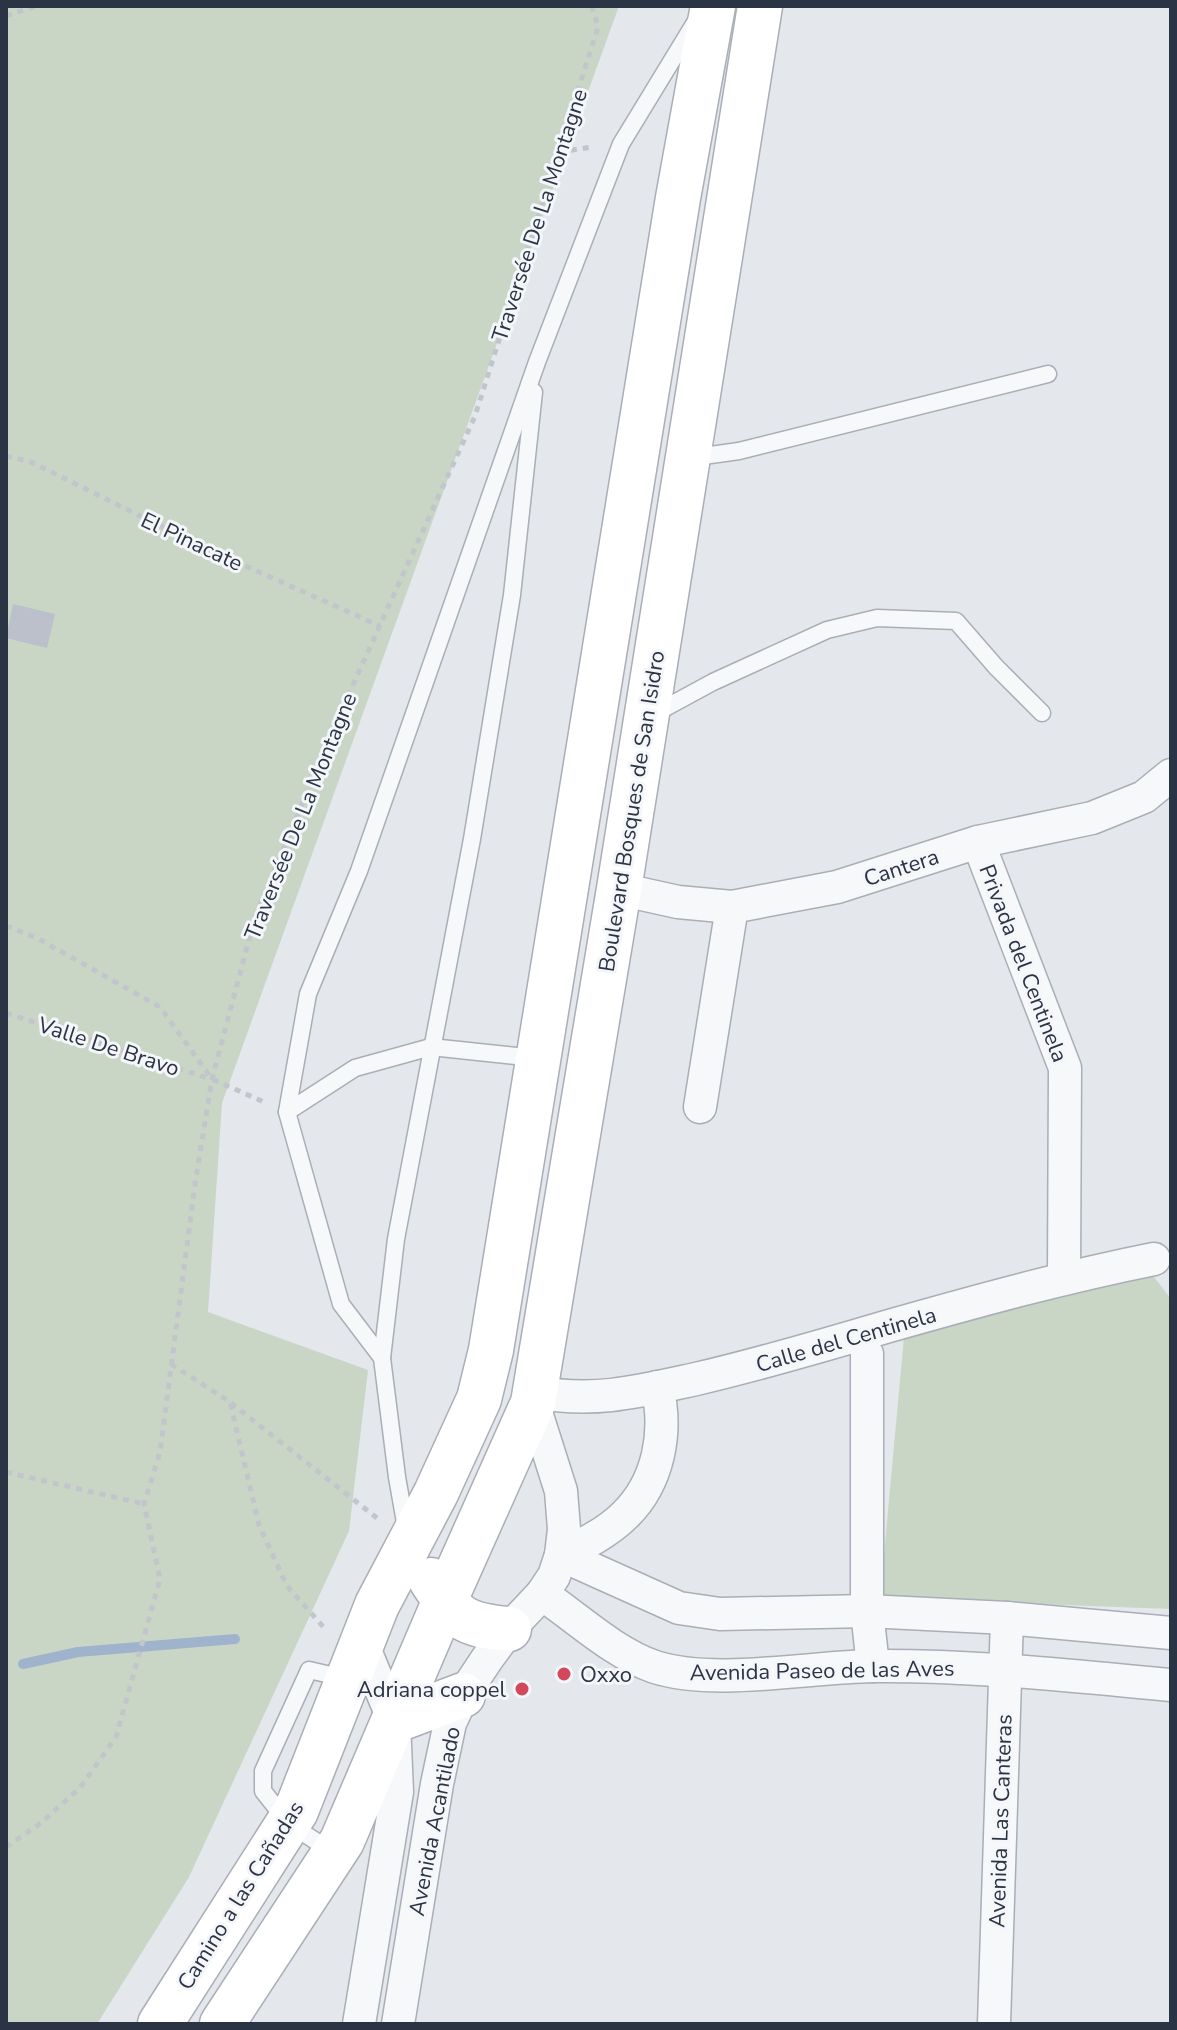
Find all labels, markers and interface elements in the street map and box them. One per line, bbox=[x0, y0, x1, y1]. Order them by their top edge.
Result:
street label: Traversée De La Montagne bbox=[485, 85, 595, 346]
street label: El Pinacate bbox=[136, 505, 247, 579]
street label: Boulevard Bosques de San Isidro bbox=[592, 648, 672, 974]
street label: Traversée De La Montagne bbox=[238, 688, 364, 944]
street label: Cantera bbox=[860, 842, 943, 894]
street label: Privada del Centinela bbox=[971, 860, 1075, 1067]
street label: Valle De Bravo bbox=[33, 1010, 183, 1084]
street label: Calle del Centinela bbox=[753, 1300, 940, 1380]
street label: Avenida Paseo de las Aves bbox=[689, 1654, 955, 1688]
place label: Oxxo bbox=[580, 1660, 632, 1690]
marker: Oxxo bbox=[555, 1665, 573, 1683]
place label: Adriana coppel bbox=[357, 1675, 506, 1705]
marker: Adriana coppel bbox=[513, 1680, 531, 1698]
street label: Avenida Las Canteras bbox=[982, 1714, 1020, 1928]
street label: Avenida Acantilado bbox=[402, 1724, 468, 1918]
street label: Camino a las Cañadas bbox=[171, 1795, 311, 1996]

